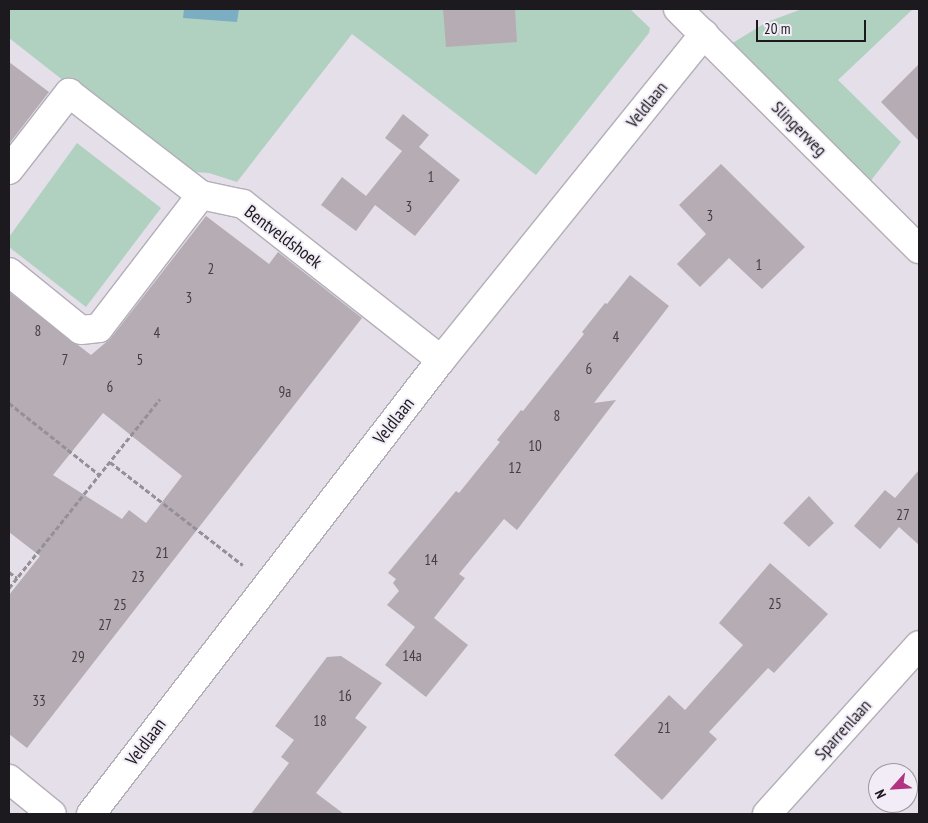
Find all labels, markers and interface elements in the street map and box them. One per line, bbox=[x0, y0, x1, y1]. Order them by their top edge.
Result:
scale bar bbox=[758, 10, 868, 42]
text: 20 m bbox=[764, 19, 790, 38]
street label: Veldlaan bbox=[622, 77, 672, 133]
street label: Slingerweg bbox=[767, 97, 831, 161]
house number: 1 bbox=[428, 168, 434, 186]
house number: 3 bbox=[406, 198, 412, 216]
street label: Bentveldshoek bbox=[240, 201, 326, 273]
house number: 3 bbox=[707, 207, 713, 225]
house number: 1 bbox=[756, 256, 762, 274]
house number: 2 bbox=[208, 260, 214, 278]
house number: 3 bbox=[186, 289, 192, 307]
house number: 8 bbox=[35, 322, 41, 340]
house number: 4 bbox=[154, 324, 160, 342]
house number: 4 bbox=[613, 328, 619, 346]
house number: 7 bbox=[62, 351, 68, 369]
house number: 5 bbox=[137, 351, 143, 369]
house number: 6 bbox=[586, 360, 592, 378]
house number: 6 bbox=[107, 378, 113, 396]
house number: 9a bbox=[279, 383, 291, 401]
street label: Veldlaan bbox=[369, 393, 419, 449]
house number: 8 bbox=[554, 407, 560, 425]
house number: 10 bbox=[528, 437, 542, 455]
house number: 12 bbox=[508, 459, 522, 477]
house number: 27 bbox=[896, 506, 910, 524]
house number: 21 bbox=[155, 544, 169, 562]
house number: 14 bbox=[424, 551, 438, 569]
house number: 23 bbox=[131, 568, 145, 586]
house number: 25 bbox=[768, 595, 782, 613]
house number: 25 bbox=[113, 596, 127, 614]
house number: 27 bbox=[98, 616, 112, 634]
house number: 14a bbox=[402, 647, 422, 665]
house number: 29 bbox=[71, 648, 85, 666]
house number: 16 bbox=[338, 687, 352, 705]
house number: 33 bbox=[32, 692, 46, 710]
street label: Sparrenlaan bbox=[810, 695, 876, 765]
house number: 18 bbox=[313, 712, 327, 730]
street label: Veldlaan bbox=[121, 714, 171, 770]
house number: 21 bbox=[657, 719, 671, 737]
north arrow bbox=[868, 763, 918, 813]
text: N bbox=[871, 787, 890, 801]

